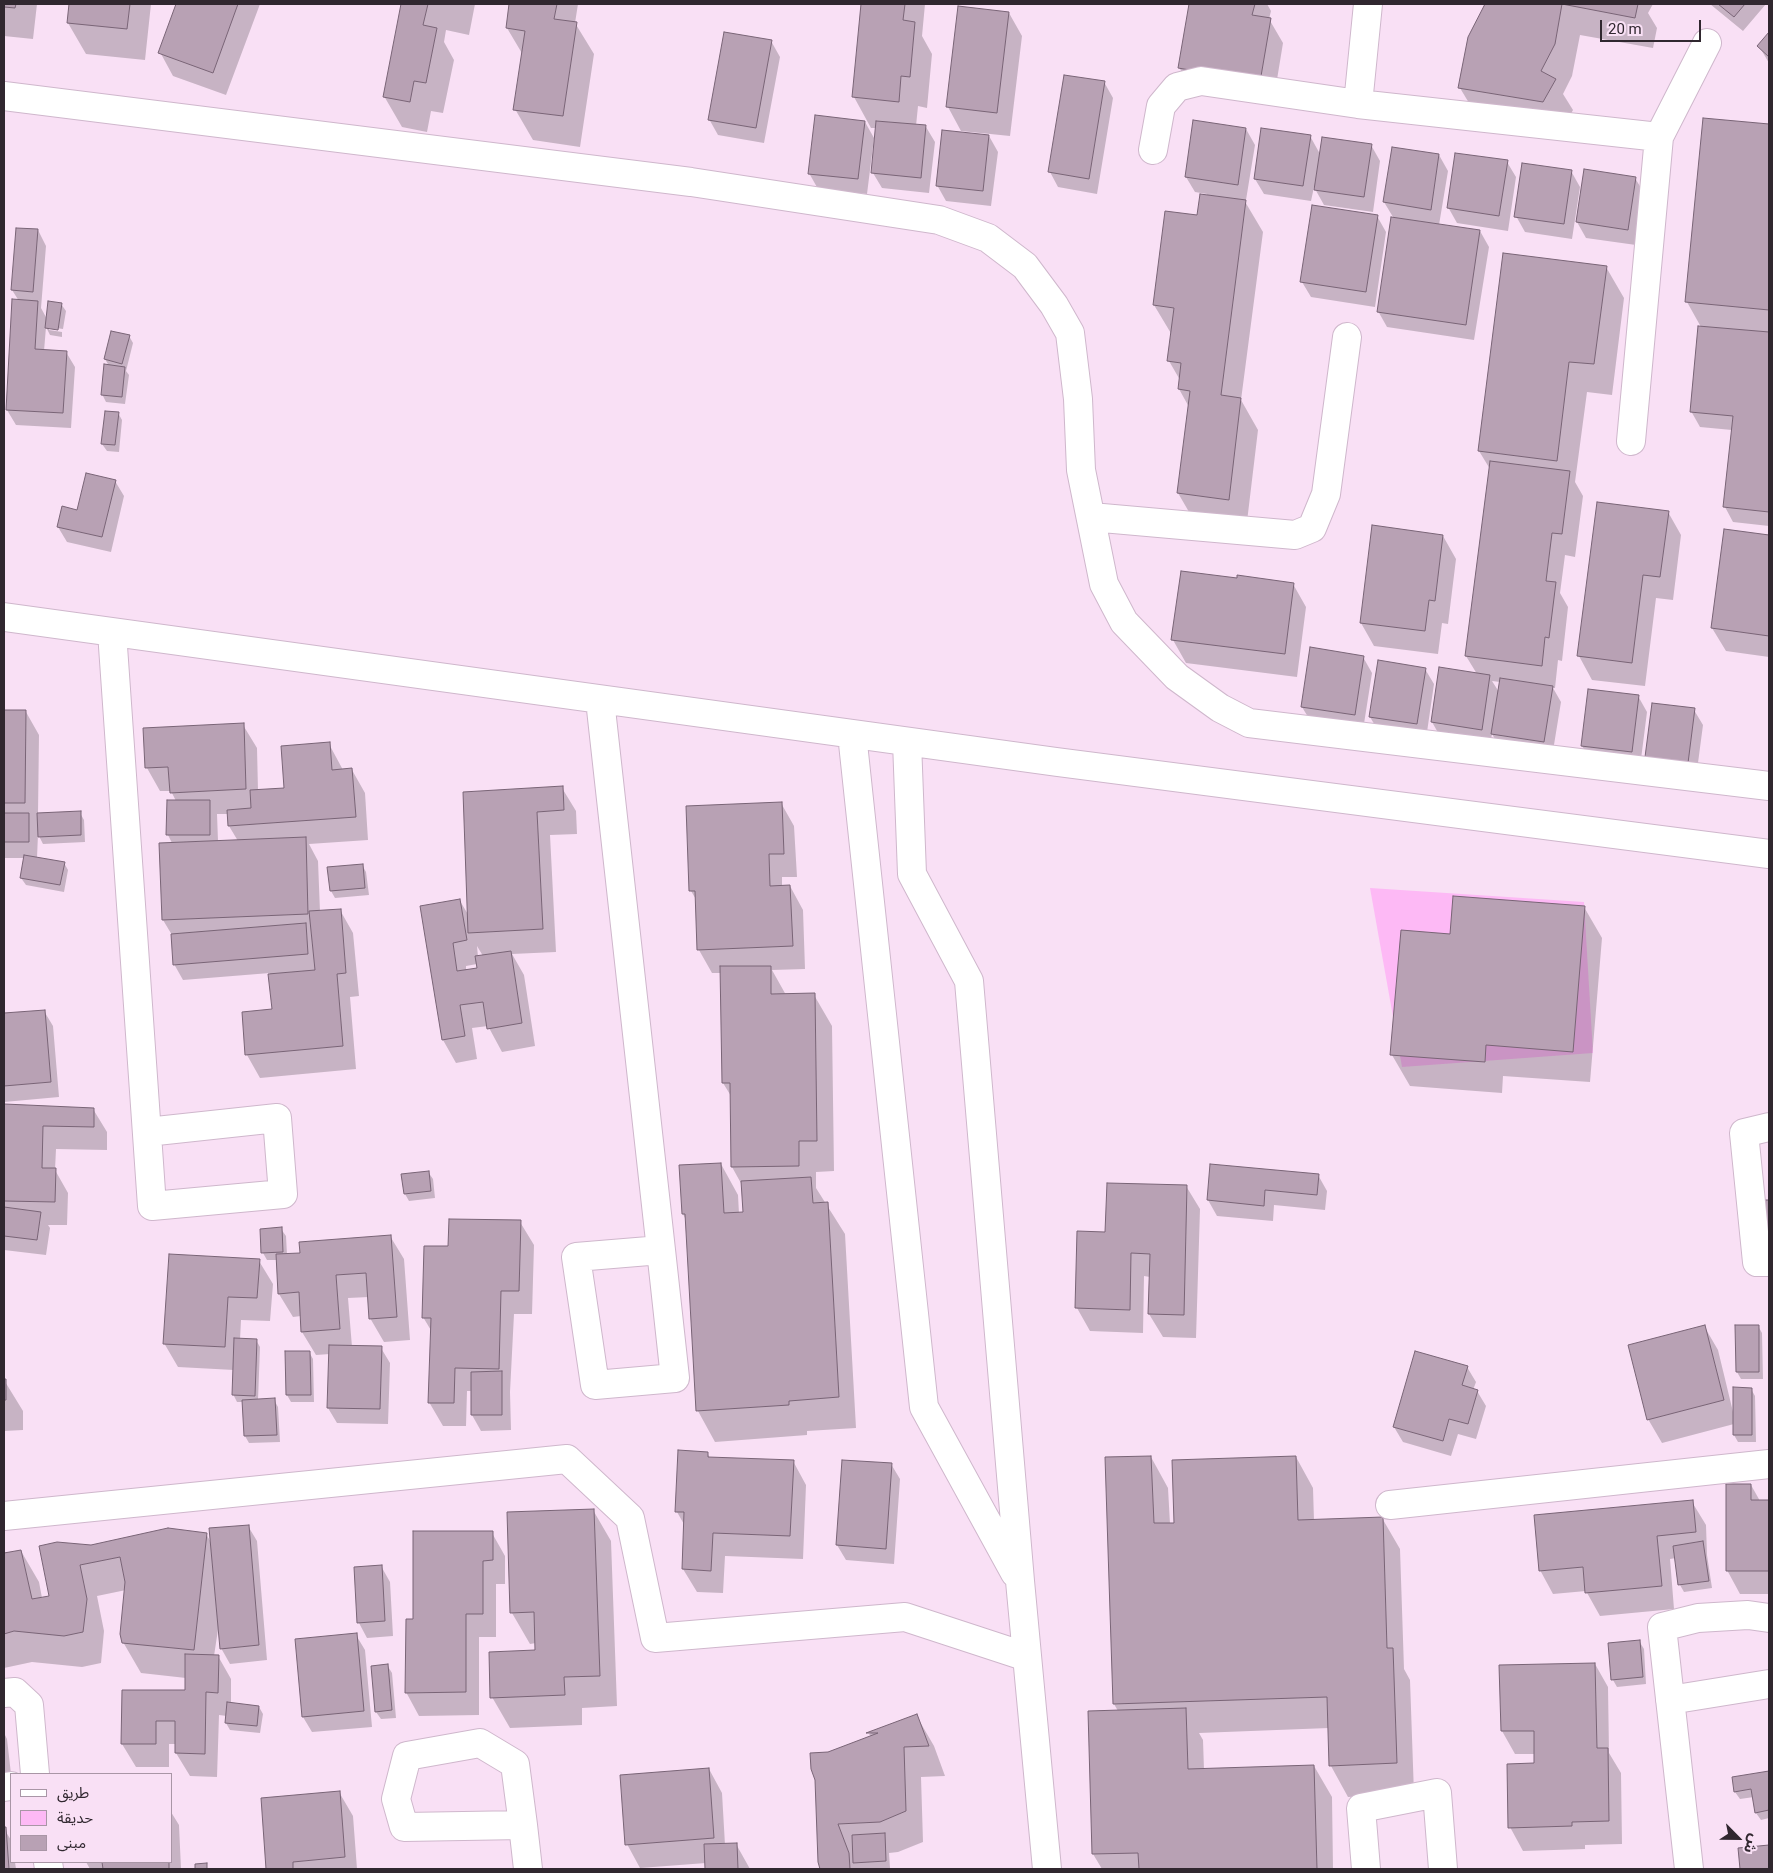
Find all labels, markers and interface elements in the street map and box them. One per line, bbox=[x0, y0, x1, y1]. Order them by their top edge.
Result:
scale bar bbox=[1603, 10, 1704, 42]
text: 20 m bbox=[1608, 20, 1642, 38]
legend bbox=[10, 1773, 172, 1863]
text: طريق bbox=[57, 1784, 89, 1802]
text: حديقة bbox=[57, 1809, 93, 1827]
north arrow bbox=[1713, 1813, 1763, 1863]
text: ش bbox=[1741, 1832, 1763, 1856]
text: مبنى bbox=[57, 1834, 86, 1852]

